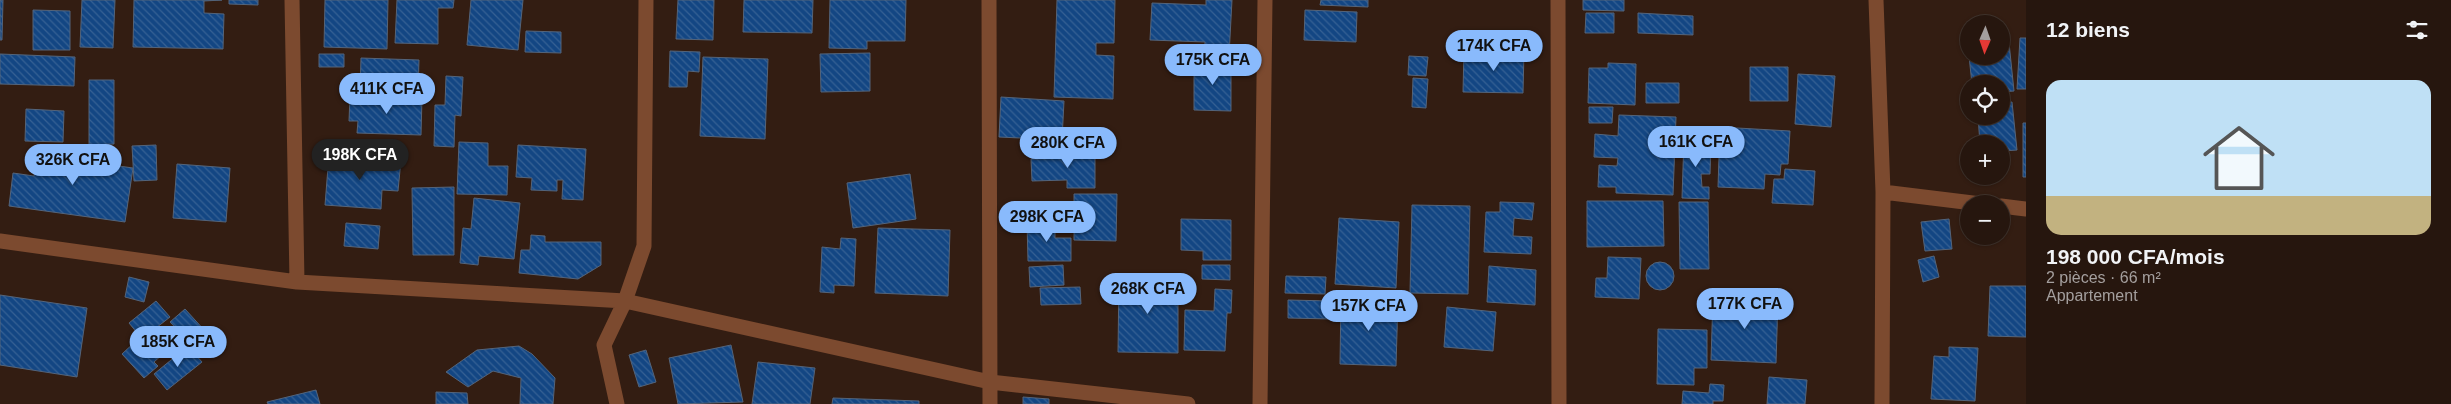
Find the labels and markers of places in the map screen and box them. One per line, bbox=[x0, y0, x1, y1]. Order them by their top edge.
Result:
pin: 174K CFA bbox=[1442, 30, 1546, 72]
pin: 175K CFA bbox=[1161, 44, 1265, 86]
pin: 411K CFA bbox=[335, 72, 439, 115]
pin: 280K CFA bbox=[1016, 126, 1120, 169]
pin: 161K CFA bbox=[1644, 126, 1748, 168]
pin: 198K CFA bbox=[308, 138, 412, 181]
pin: 326K CFA bbox=[21, 144, 125, 186]
pin: 298K CFA bbox=[995, 200, 1099, 243]
pin: 268K CFA bbox=[1096, 272, 1200, 315]
pin: 177K CFA bbox=[1693, 288, 1797, 330]
pin: 157K CFA bbox=[1317, 290, 1421, 332]
pin: 185K CFA bbox=[126, 326, 230, 368]

